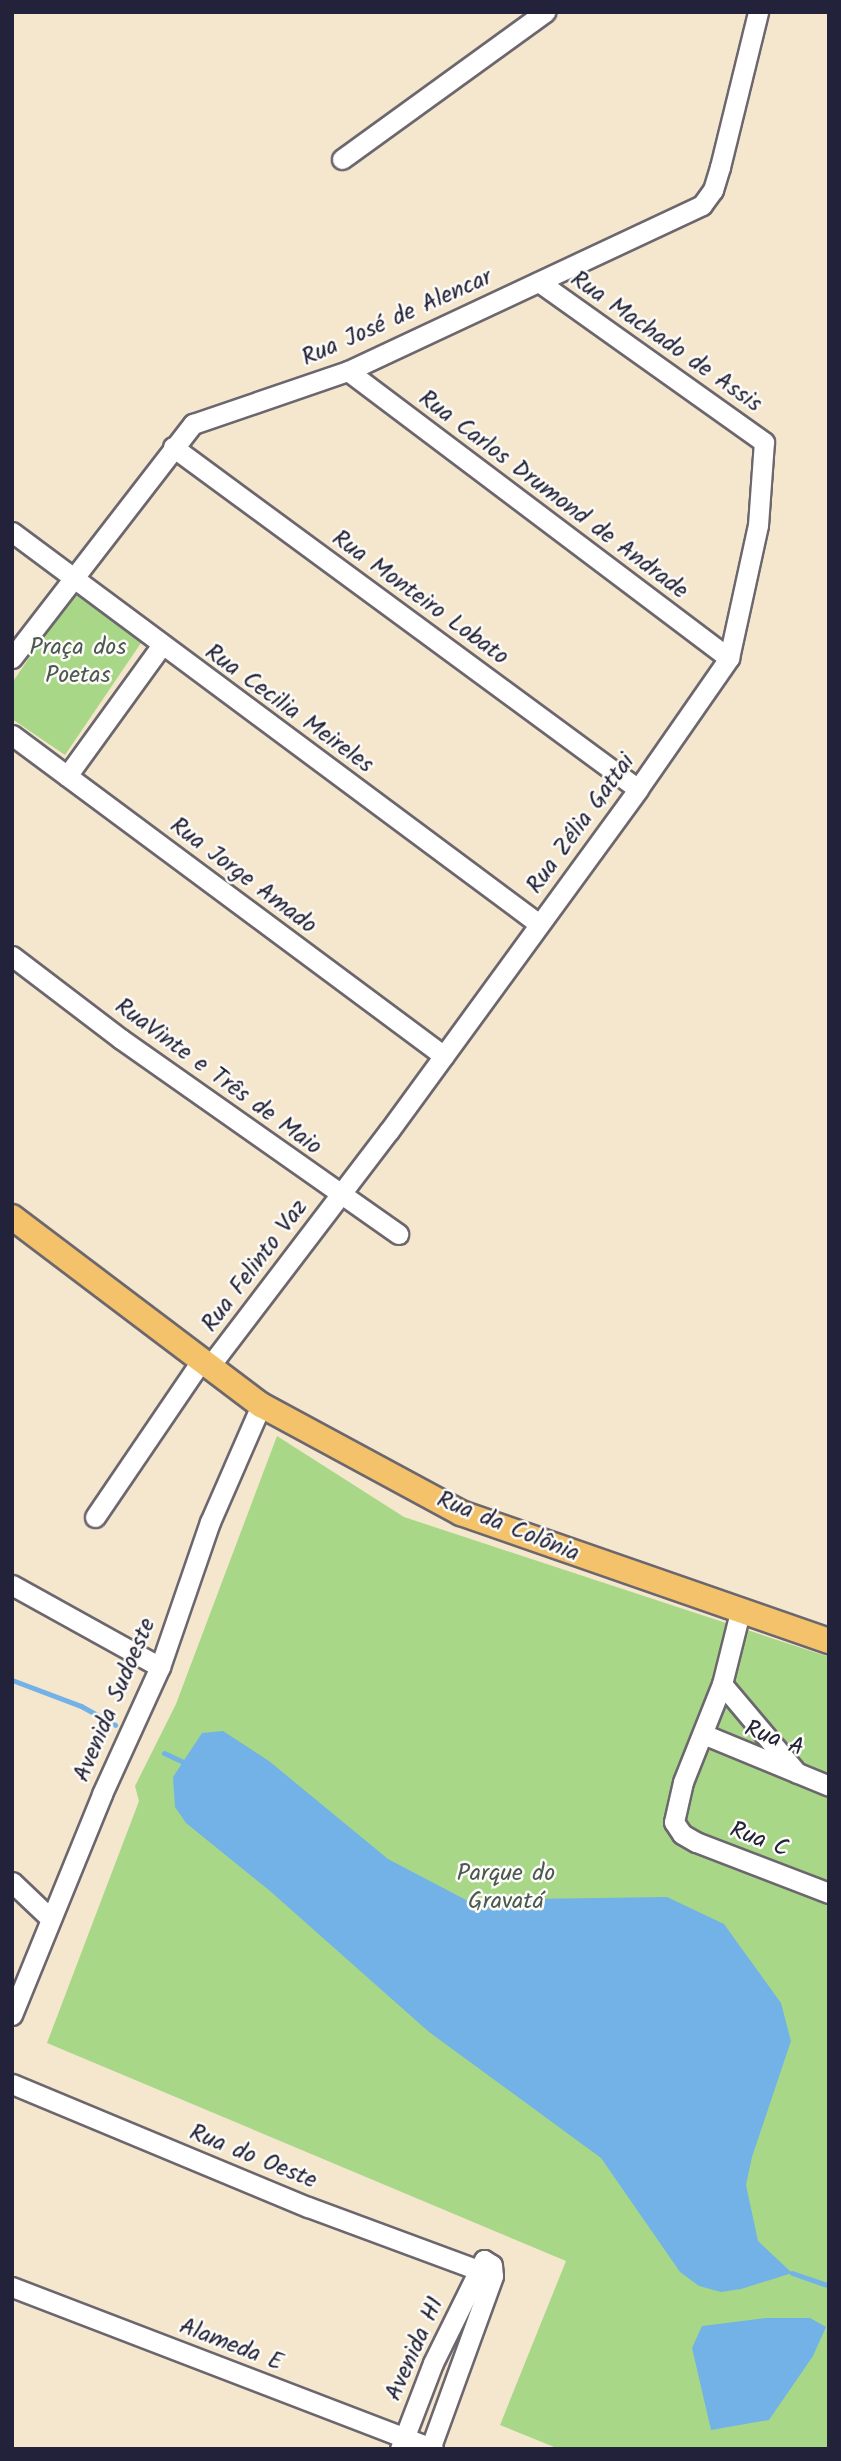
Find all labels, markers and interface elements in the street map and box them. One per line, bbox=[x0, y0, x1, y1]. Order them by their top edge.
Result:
street label: Rua José de Alencar bbox=[297, 263, 497, 373]
street label: Rua Machado de Assis bbox=[565, 265, 767, 419]
street label: Rua Carlos Drumond de Andrade bbox=[413, 384, 693, 606]
street label: Rua Monteiro Lobato bbox=[326, 524, 514, 672]
park label: Praça dos Poetas bbox=[30, 634, 126, 690]
street label: Rua Cecilia Meireles bbox=[199, 638, 379, 780]
street label: Rua Zélia Gattai bbox=[521, 748, 641, 900]
street label: Rua Jorge Amado bbox=[164, 812, 322, 940]
street label: RuaVinte e Três de Maio bbox=[109, 992, 327, 1162]
street label: Rua Felinto Vaz bbox=[196, 1194, 314, 1338]
street label: Rua da Colônia bbox=[433, 1485, 583, 1569]
street label: Avenida Sudoeste bbox=[68, 1614, 162, 1786]
street label: Rua A bbox=[740, 1715, 808, 1763]
street label: Rua C bbox=[725, 1816, 793, 1864]
park label: Parque do Gravatá bbox=[457, 1860, 555, 1916]
street label: Rua do Oeste bbox=[185, 2118, 321, 2196]
street label: Avenida H1 bbox=[379, 2293, 451, 2405]
street label: Alameda E bbox=[175, 2312, 287, 2378]

